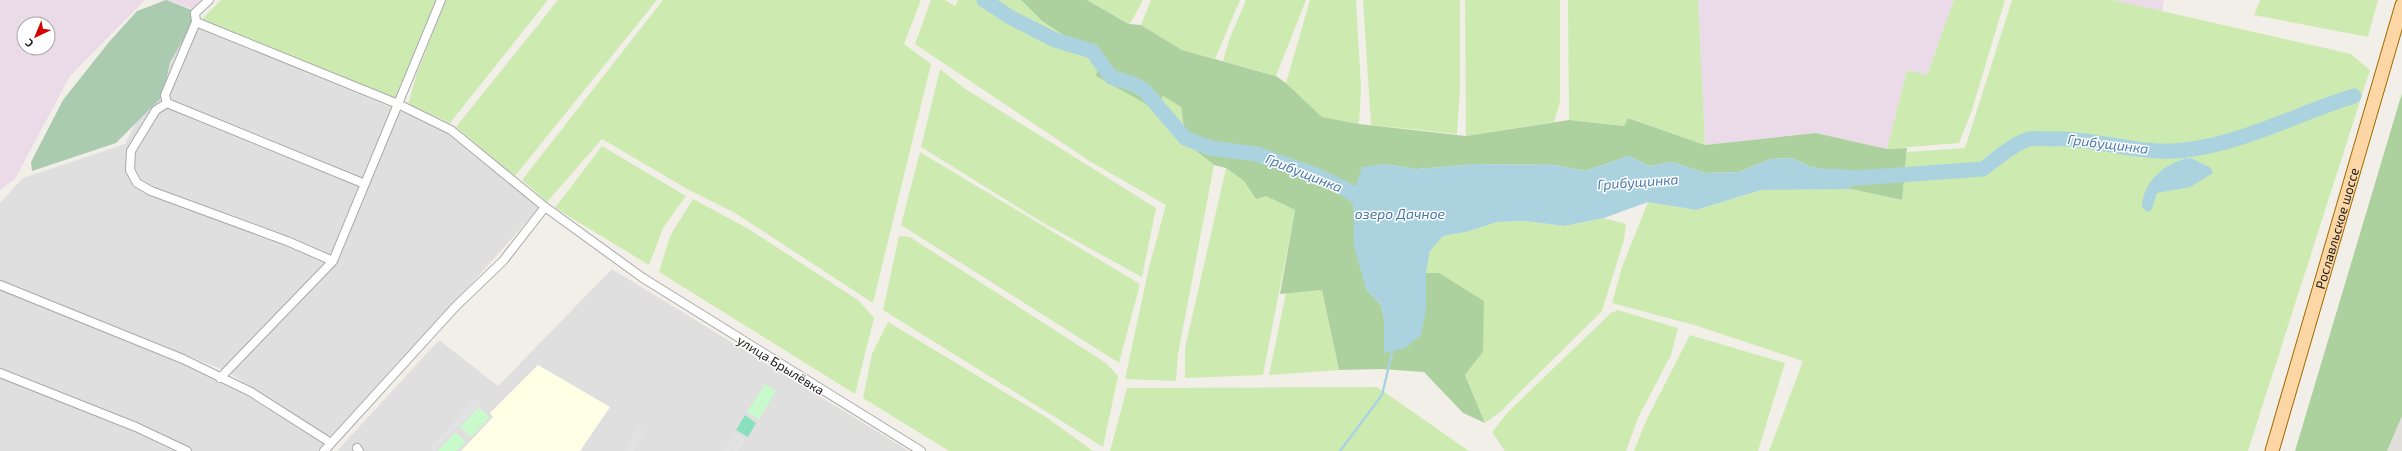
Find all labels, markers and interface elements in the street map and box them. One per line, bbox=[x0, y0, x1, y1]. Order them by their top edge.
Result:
north arrow bbox=[16, 16, 56, 56]
text: С bbox=[21, 36, 36, 50]
water label: Грибущинка bbox=[2067, 130, 2149, 157]
water label: Грибущинка bbox=[1263, 149, 1345, 196]
street label: Рославльское шоссе bbox=[2312, 166, 2362, 291]
water label: Грибущинка bbox=[1597, 170, 1679, 193]
water label: озеро Дачное bbox=[1355, 205, 1446, 222]
street label: улица Брылёвка bbox=[735, 332, 827, 398]

